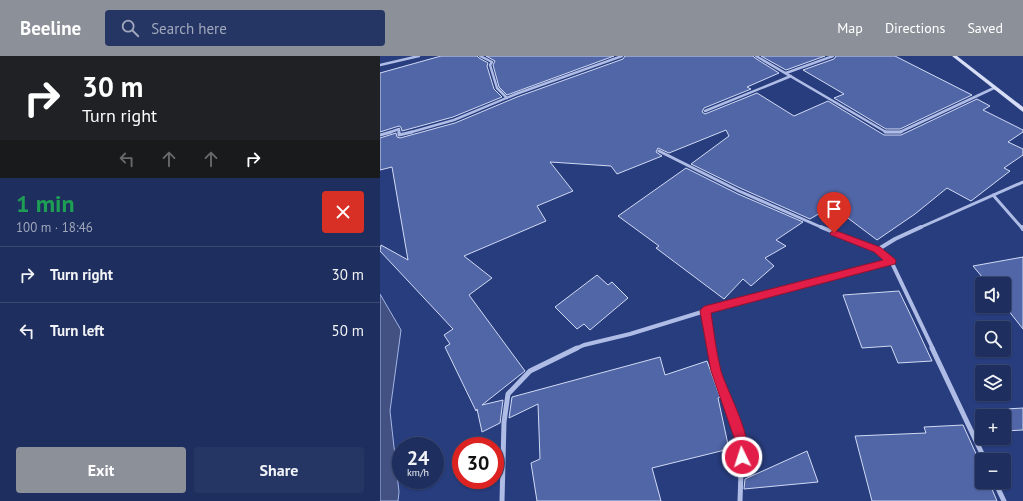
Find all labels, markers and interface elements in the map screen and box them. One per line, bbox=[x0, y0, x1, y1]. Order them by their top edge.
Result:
search box bbox=[105, 10, 385, 46]
text: Beeline bbox=[20, 16, 81, 40]
icon: search bbox=[119, 17, 141, 39]
text: Search here bbox=[151, 19, 227, 38]
text: Map bbox=[837, 19, 863, 37]
text: Directions bbox=[885, 19, 945, 37]
text: Saved bbox=[967, 19, 1003, 37]
text: 30 m bbox=[82, 68, 143, 105]
icon: right bbox=[16, 72, 68, 124]
text: Turn right bbox=[82, 104, 157, 127]
icon: left bbox=[116, 148, 138, 170]
icon: ahead bbox=[158, 148, 180, 170]
icon: ahead bbox=[200, 148, 222, 170]
icon: right bbox=[242, 148, 264, 170]
text: 1 min bbox=[16, 188, 75, 219]
button: close bbox=[322, 191, 364, 233]
pin bbox=[817, 192, 851, 233]
icon: arrive bbox=[823, 198, 845, 220]
text: 100 m · 18:46 bbox=[16, 219, 93, 236]
icon: right bbox=[16, 264, 38, 286]
text: Turn right bbox=[50, 265, 113, 284]
text: 30 m bbox=[331, 265, 364, 284]
map controls bbox=[975, 277, 1011, 489]
button: sound bbox=[975, 277, 1011, 313]
icon: left bbox=[16, 320, 38, 342]
text: Turn left bbox=[50, 321, 104, 340]
text: 50 m bbox=[331, 321, 364, 340]
button: search bbox=[975, 321, 1011, 357]
button: layers bbox=[975, 365, 1011, 401]
button: + bbox=[975, 409, 1011, 445]
position arrow bbox=[721, 436, 763, 478]
speed limit sign: 30 bbox=[452, 437, 504, 489]
text: 24 bbox=[407, 445, 429, 471]
button: Exit bbox=[16, 447, 186, 493]
button: Share bbox=[194, 447, 364, 493]
button: − bbox=[975, 453, 1011, 489]
text: km/h bbox=[407, 466, 429, 479]

